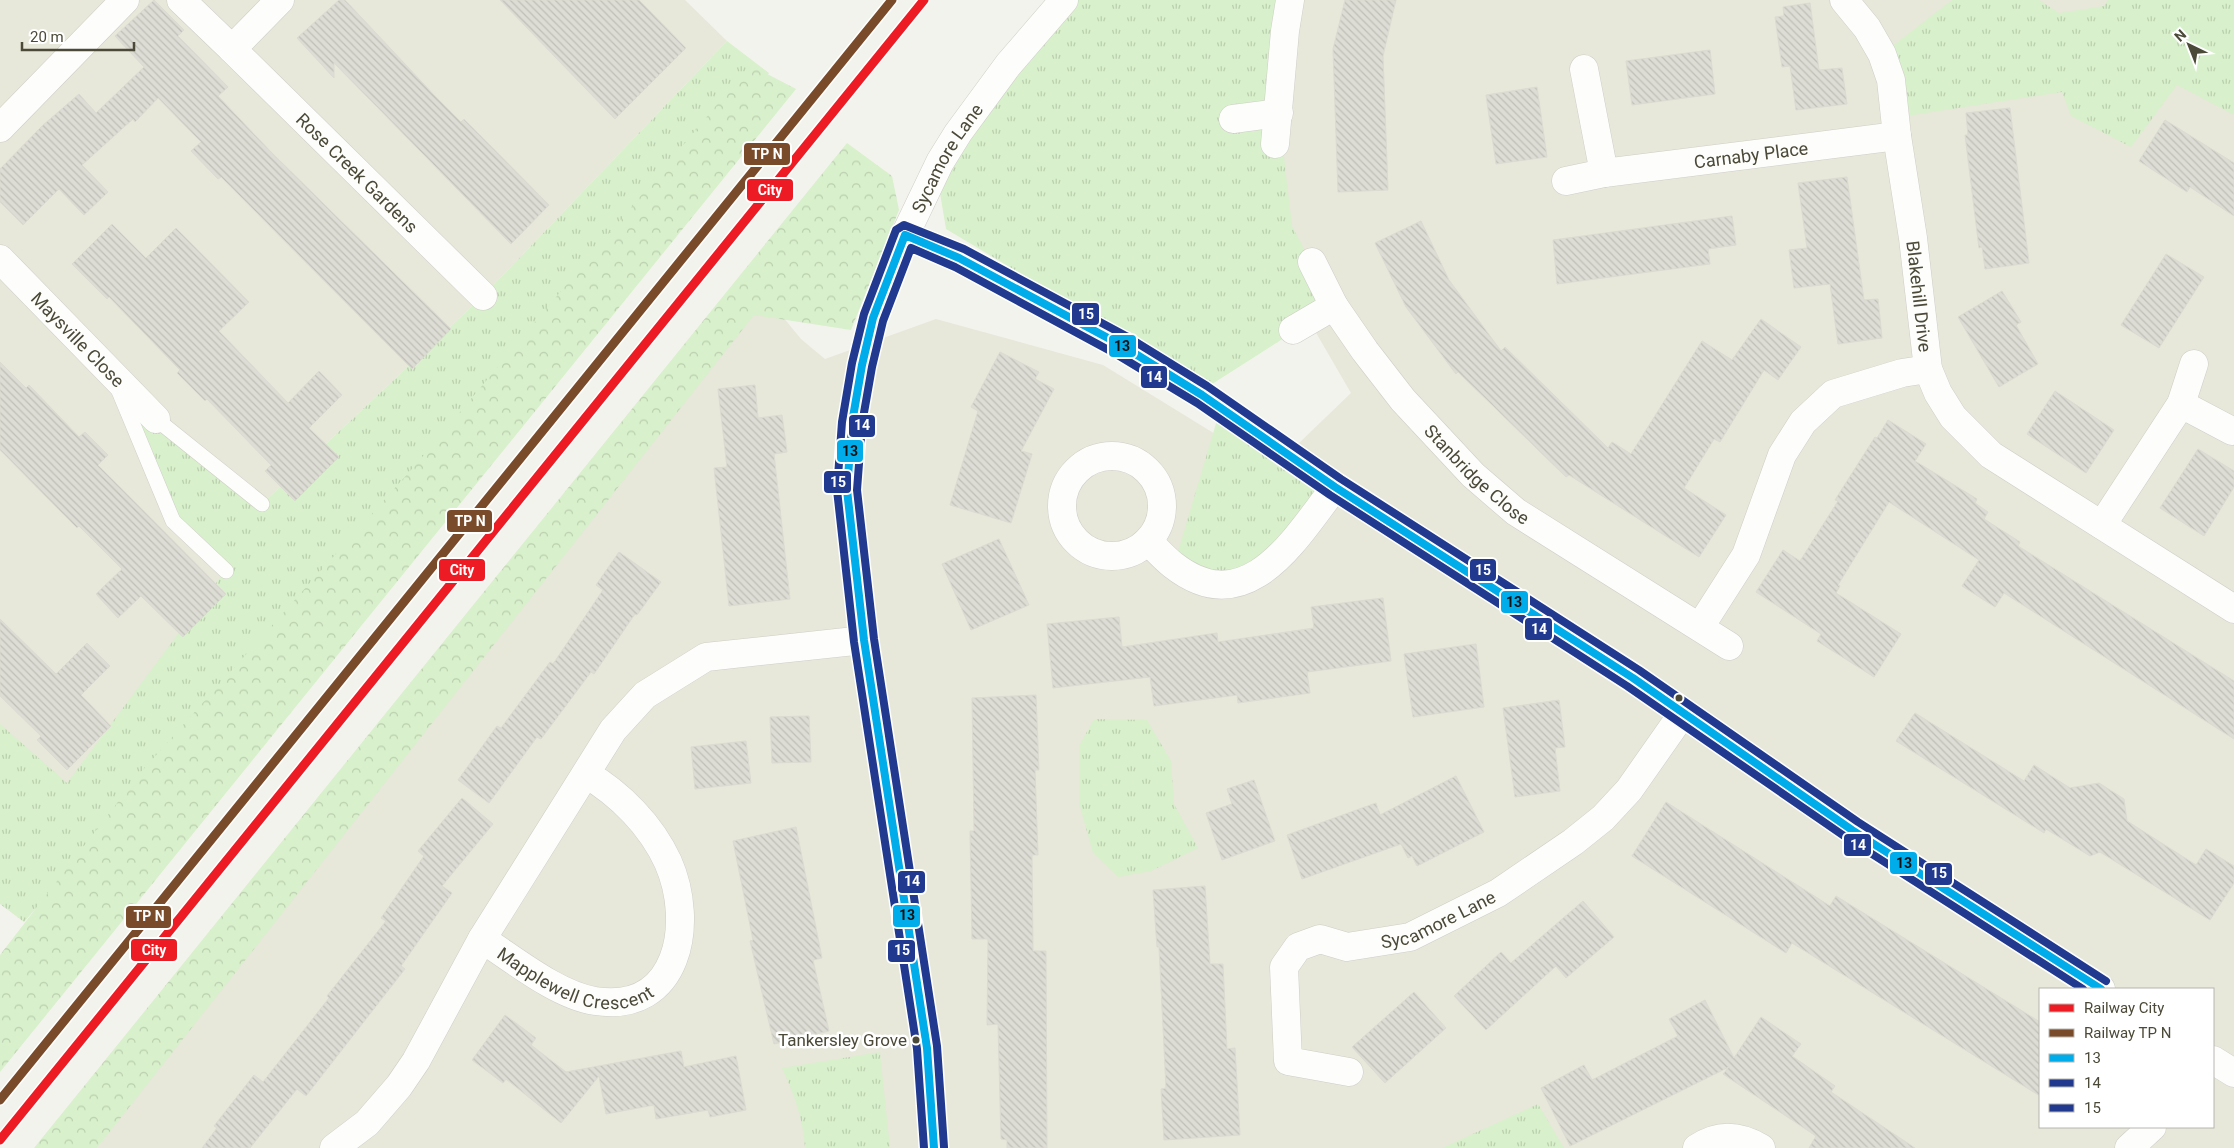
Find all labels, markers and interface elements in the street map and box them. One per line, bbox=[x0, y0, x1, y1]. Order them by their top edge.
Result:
scale bar bbox=[22, 20, 135, 52]
north arrow bbox=[2164, 20, 2214, 70]
text: N bbox=[2171, 26, 2189, 45]
text: 20 m bbox=[30, 28, 64, 46]
street label: Sycamore Lane bbox=[907, 99, 987, 216]
street label: Rose Creek Gardens bbox=[292, 108, 423, 237]
street label: Carnaby Place bbox=[1693, 137, 1809, 172]
line badge: TP N bbox=[743, 142, 791, 166]
text: TP N bbox=[751, 146, 783, 162]
line badge: City bbox=[746, 178, 794, 202]
text: City bbox=[758, 182, 783, 198]
street label: Blakehill Drive bbox=[1903, 239, 1936, 353]
street label: Maysville Close bbox=[27, 287, 129, 391]
line badge: 15 bbox=[1071, 302, 1100, 326]
text: 15 bbox=[1078, 306, 1094, 322]
line badge: 13 bbox=[1108, 334, 1137, 358]
text: 13 bbox=[1114, 338, 1130, 354]
line badge: 14 bbox=[1140, 365, 1168, 389]
text: 14 bbox=[1146, 369, 1162, 385]
line badge: 14 bbox=[848, 414, 876, 438]
text: 14 bbox=[854, 417, 870, 433]
street label: Stanbridge Close bbox=[1421, 420, 1533, 528]
line badge: 13 bbox=[836, 439, 864, 463]
text: 13 bbox=[842, 443, 858, 459]
line badge: 15 bbox=[823, 470, 852, 494]
text: 15 bbox=[830, 474, 846, 490]
line badge: TP N bbox=[446, 509, 493, 533]
text: TP N bbox=[454, 513, 486, 529]
line badge: City bbox=[438, 558, 486, 582]
line badge: 15 bbox=[1469, 558, 1497, 582]
text: City bbox=[450, 562, 475, 578]
text: 15 bbox=[1475, 562, 1491, 578]
line badge: 13 bbox=[1500, 590, 1529, 614]
text: 13 bbox=[1506, 594, 1522, 610]
line badge: 14 bbox=[1524, 617, 1553, 641]
text: 14 bbox=[1531, 621, 1547, 637]
unlabelled marker bbox=[1674, 693, 1684, 703]
line badge: 14 bbox=[1843, 833, 1872, 857]
text: 14 bbox=[1850, 837, 1866, 853]
line badge: 13 bbox=[1889, 851, 1918, 875]
text: 13 bbox=[1896, 855, 1912, 871]
line badge: 15 bbox=[1924, 862, 1953, 886]
text: 15 bbox=[1931, 865, 1947, 881]
line badge: 14 bbox=[897, 870, 926, 894]
text: 14 bbox=[904, 873, 920, 889]
street label: Sycamore Lane bbox=[1379, 886, 1499, 952]
line badge: 13 bbox=[892, 904, 921, 928]
line badge: TP N bbox=[125, 905, 172, 929]
text: 13 bbox=[899, 907, 915, 923]
text: TP N bbox=[133, 908, 165, 924]
line badge: City bbox=[130, 938, 178, 962]
line badge: 15 bbox=[887, 939, 916, 963]
text: City bbox=[142, 942, 167, 958]
street label: Mapplewell Crescent bbox=[494, 942, 657, 1013]
text: 15 bbox=[894, 942, 910, 958]
legend bbox=[2039, 988, 2214, 1128]
text: Railway City bbox=[2084, 999, 2164, 1017]
text: Railway TP N bbox=[2084, 1024, 2171, 1042]
place label: Tankersley Grove bbox=[778, 1030, 907, 1050]
marker: Tankersley Grove bbox=[911, 1035, 921, 1045]
text: 13 bbox=[2084, 1049, 2101, 1067]
text: 14 bbox=[2084, 1074, 2101, 1092]
text: 15 bbox=[2084, 1099, 2101, 1117]

